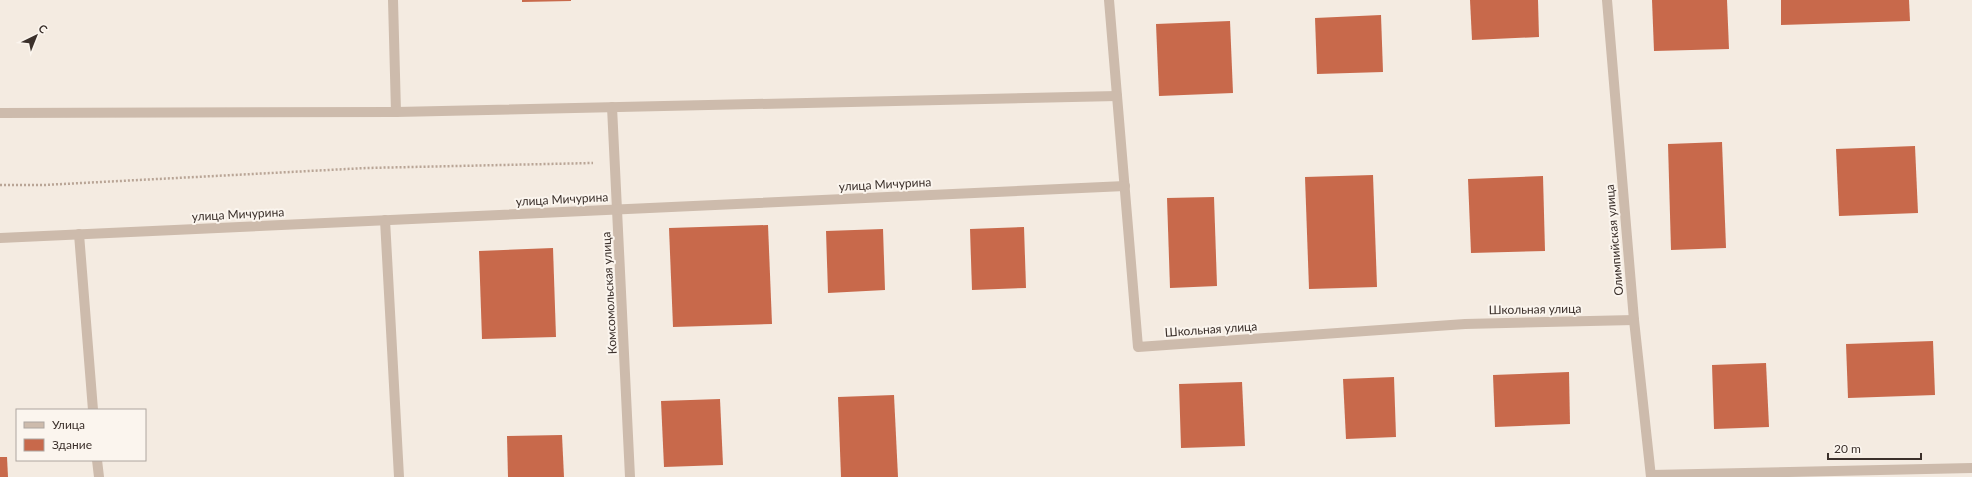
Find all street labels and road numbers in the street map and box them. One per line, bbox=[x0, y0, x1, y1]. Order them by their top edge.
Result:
street label: улица Мичурина bbox=[838, 174, 932, 194]
street label: Олимпийская улица bbox=[1602, 184, 1626, 296]
street label: улица Мичурина bbox=[515, 189, 609, 209]
street label: улица Мичурина bbox=[191, 204, 285, 224]
street label: Комсомольская улица bbox=[598, 231, 620, 355]
street label: Школьная улица bbox=[1489, 301, 1581, 317]
street label: Школьная улица bbox=[1164, 318, 1258, 340]

